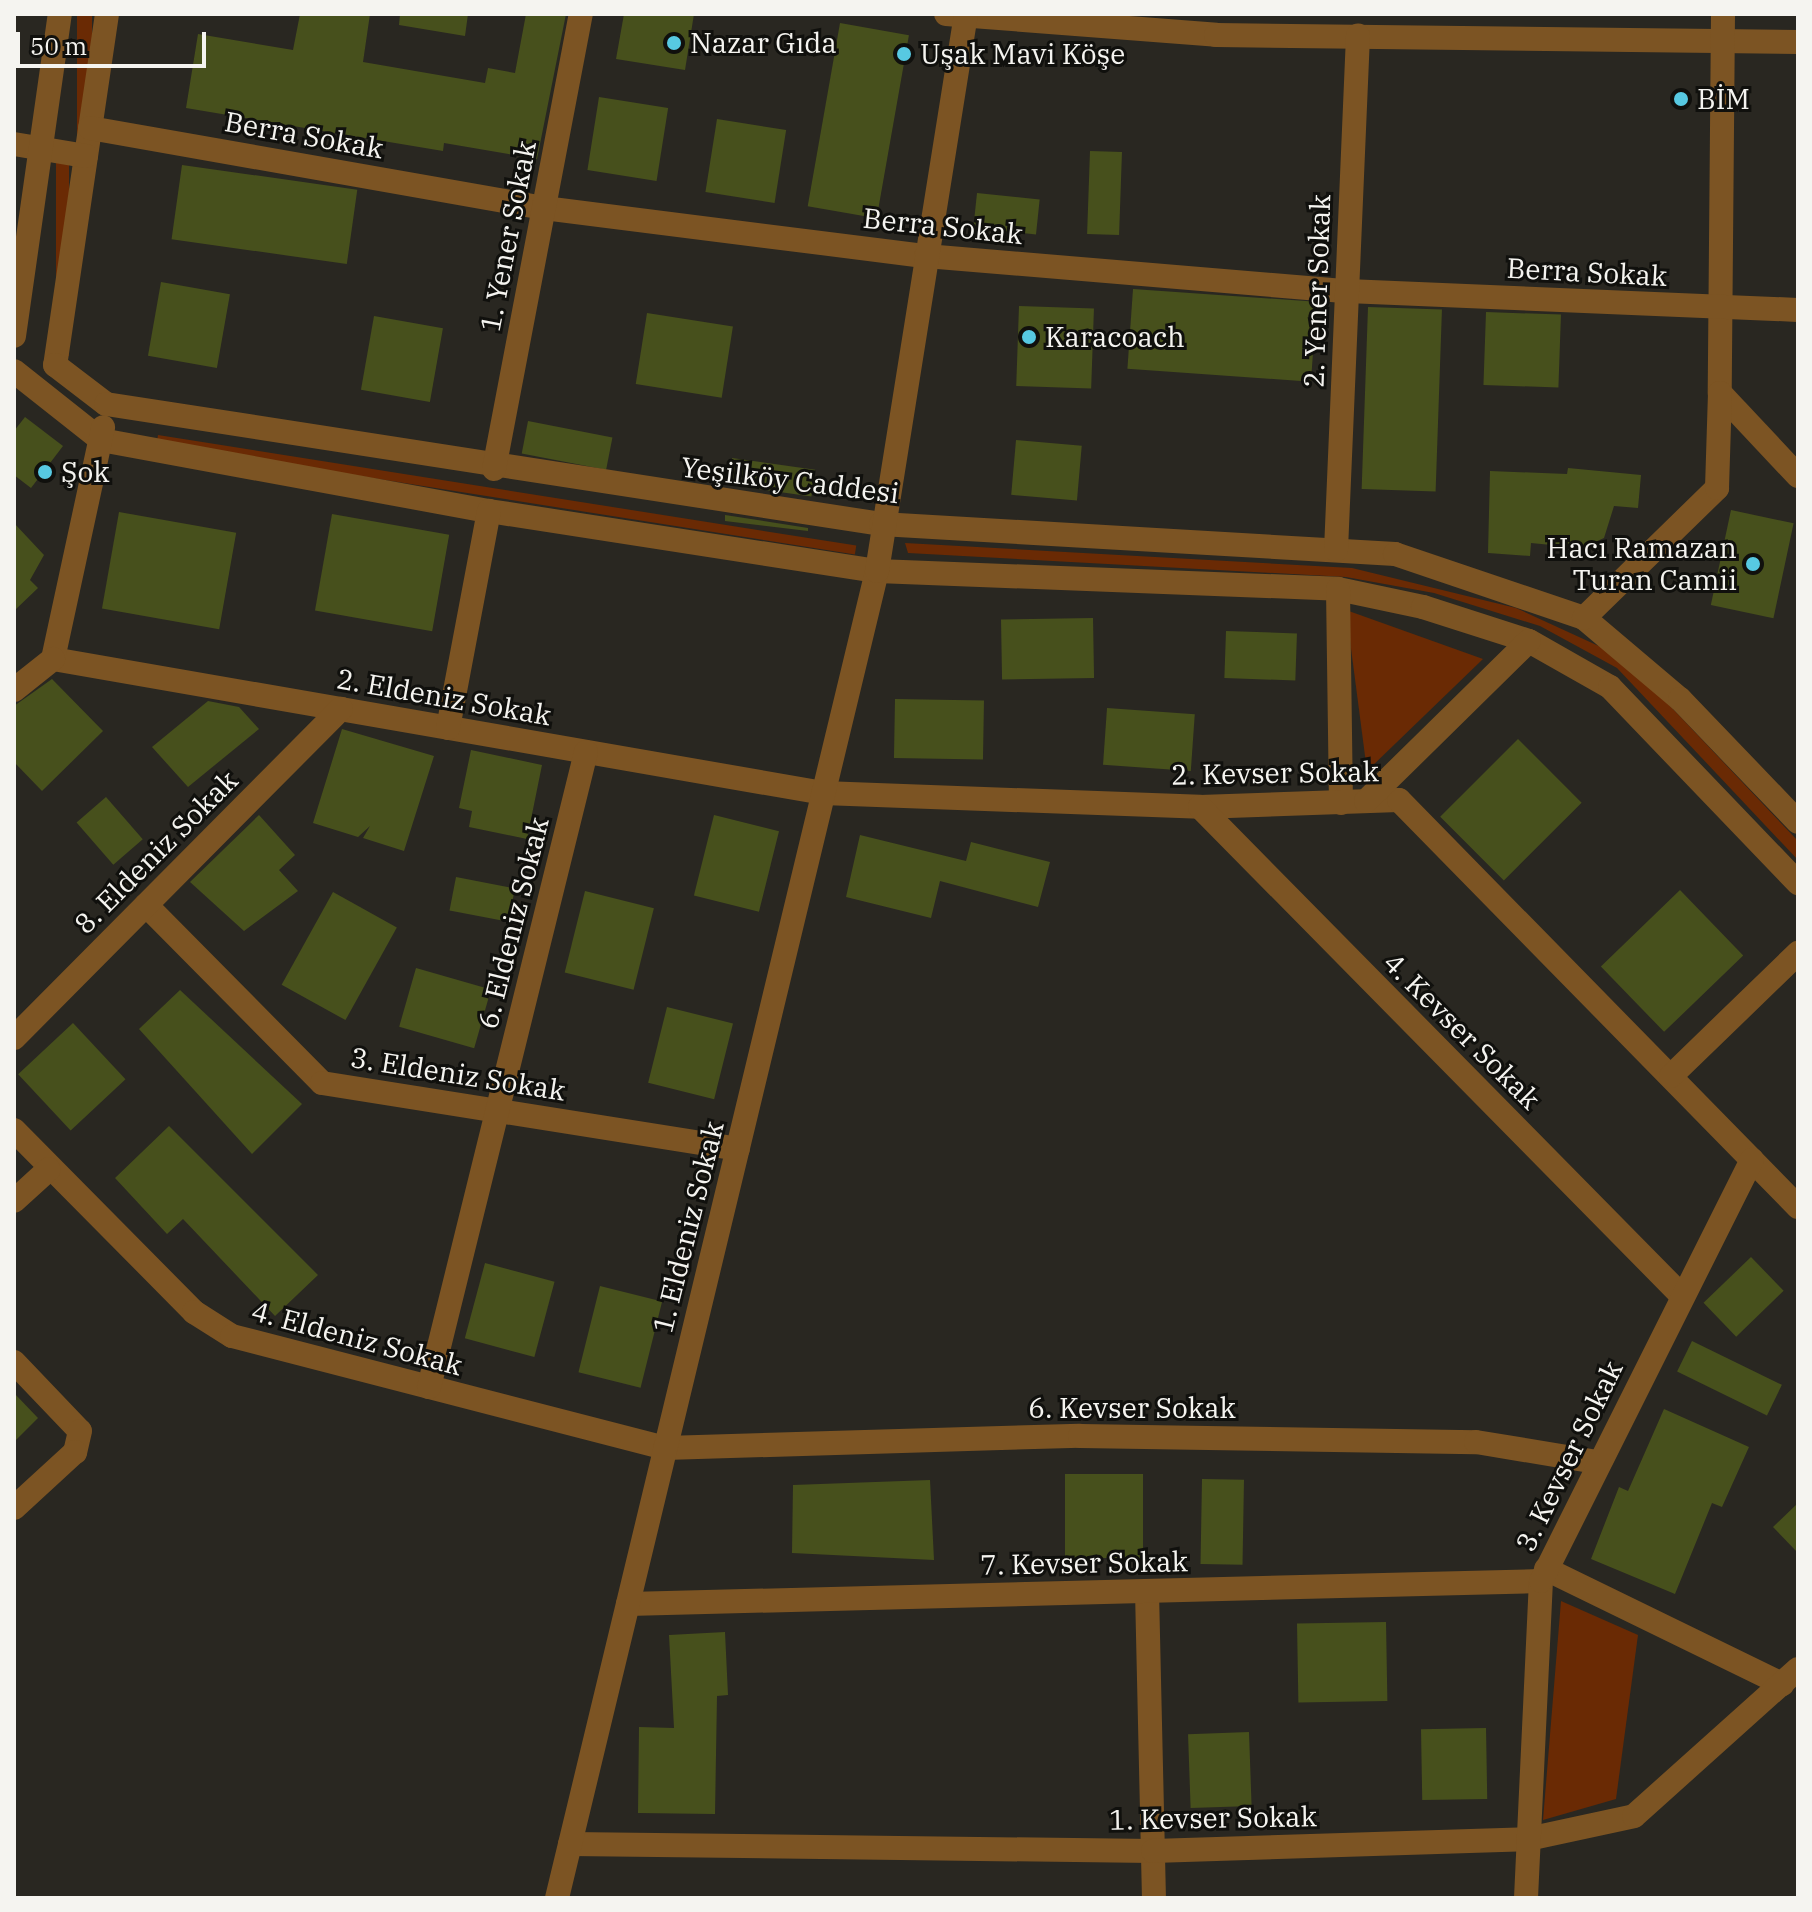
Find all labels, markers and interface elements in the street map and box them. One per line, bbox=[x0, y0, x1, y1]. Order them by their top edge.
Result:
scale bar bbox=[20, 16, 210, 66]
place label: Nazar Gıda bbox=[690, 26, 837, 60]
text: 50 m bbox=[30, 30, 87, 62]
marker: Nazar Gıda bbox=[665, 34, 683, 52]
place label: Uşak Mavi Köşe bbox=[920, 37, 1125, 71]
marker: Uşak Mavi Köşe bbox=[895, 45, 913, 63]
place label: BİM bbox=[1697, 82, 1750, 116]
marker: BİM bbox=[1672, 90, 1690, 108]
street label: Berra Sokak bbox=[222, 105, 386, 165]
street label: 1. Yener Sokak bbox=[473, 138, 543, 334]
street label: 2. Yener Sokak bbox=[1297, 194, 1337, 388]
street label: Berra Sokak bbox=[861, 201, 1025, 251]
street label: Berra Sokak bbox=[1506, 251, 1668, 293]
place label: Karacoach bbox=[1045, 320, 1185, 354]
marker: Karacoach bbox=[1020, 328, 1038, 346]
street label: Yeşilköy Caddesi bbox=[679, 450, 901, 510]
place label: Şok bbox=[61, 455, 110, 489]
marker: Şok bbox=[36, 463, 54, 481]
place label: Hacı Ramazan Turan Camii bbox=[1546, 531, 1737, 597]
marker: Hacı Ramazan Turan Camii bbox=[1744, 555, 1762, 573]
street label: 2. Eldeniz Sokak bbox=[334, 662, 554, 732]
street label: 2. Kevser Sokak bbox=[1171, 754, 1379, 792]
street label: 8. Eldeniz Sokak bbox=[67, 763, 245, 941]
street label: 6. Eldeniz Sokak bbox=[470, 814, 556, 1032]
street label: 4. Kevser Sokak bbox=[1377, 946, 1547, 1116]
street label: 3. Eldeniz Sokak bbox=[348, 1040, 568, 1108]
street label: 1. Eldeniz Sokak bbox=[645, 1118, 731, 1336]
street label: 4. Eldeniz Sokak bbox=[248, 1294, 466, 1382]
street label: 3. Kevser Sokak bbox=[1508, 1355, 1630, 1557]
street label: 6. Kevser Sokak bbox=[1028, 1391, 1236, 1425]
street label: 7. Kevser Sokak bbox=[980, 1544, 1188, 1582]
street label: 1. Kevser Sokak bbox=[1109, 1799, 1317, 1837]

